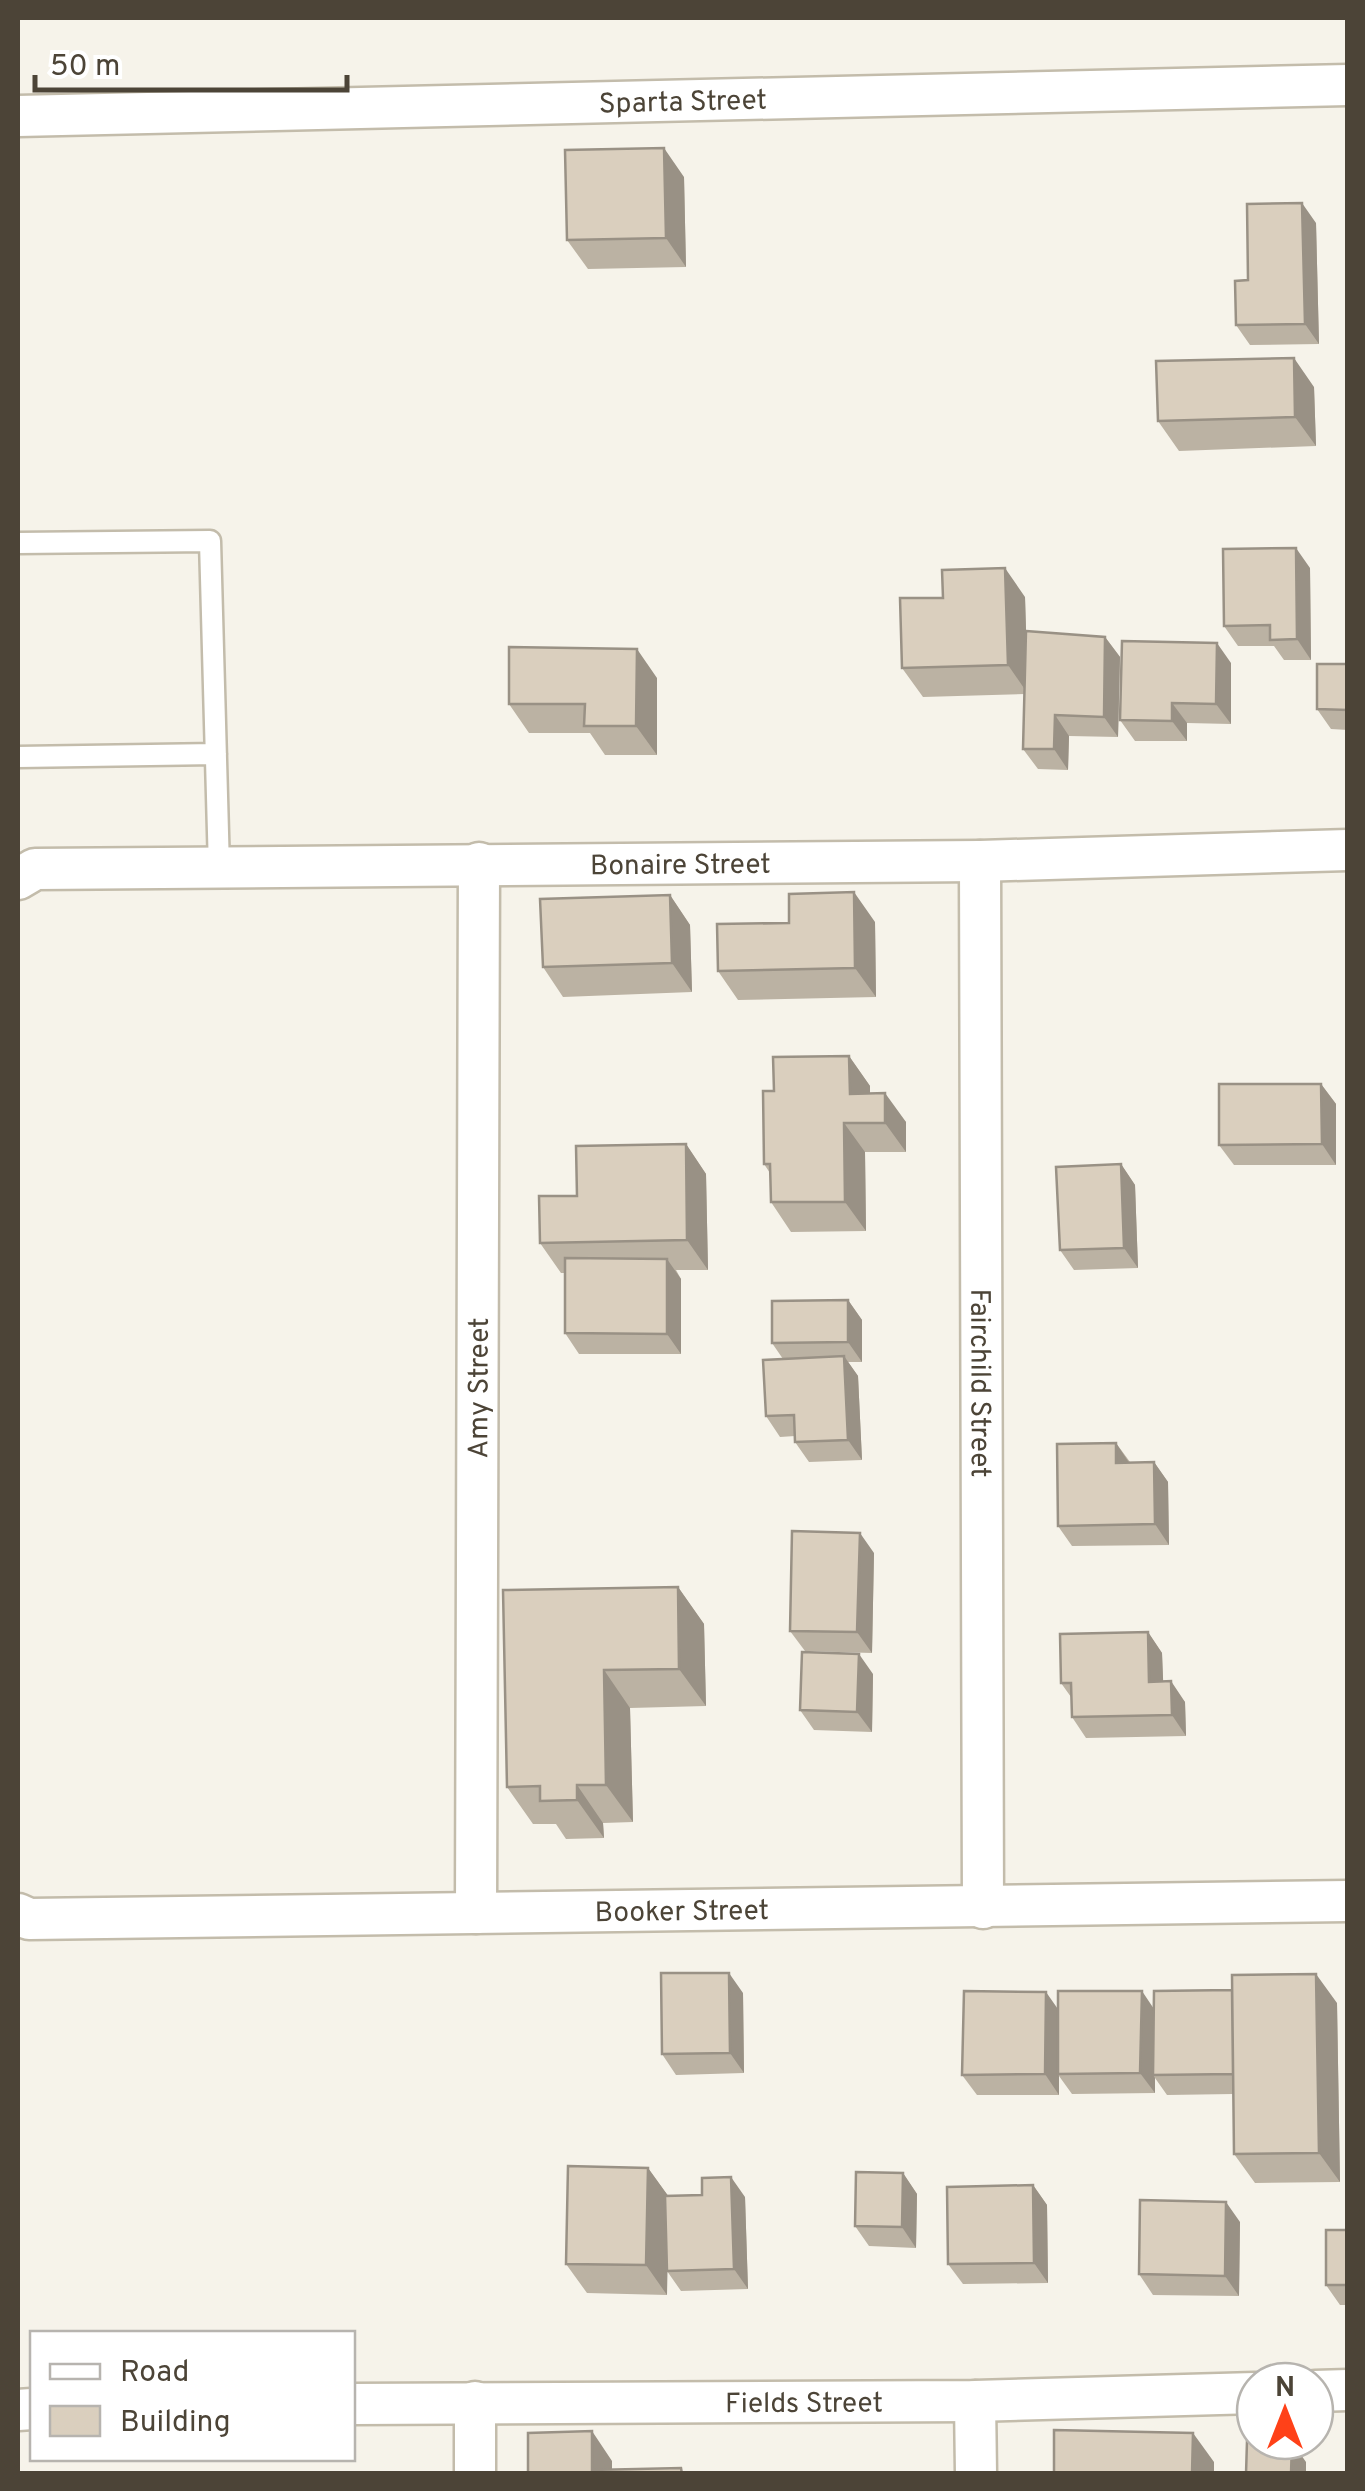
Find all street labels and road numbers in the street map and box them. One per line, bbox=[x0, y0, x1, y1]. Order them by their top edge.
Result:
street label: Sparta Street bbox=[598, 84, 767, 123]
street label: Bonaire Street bbox=[590, 848, 771, 885]
street label: Fairchild Street bbox=[960, 1288, 997, 1478]
street label: Amy Street bbox=[462, 1317, 499, 1459]
street label: Booker Street bbox=[594, 1894, 769, 1932]
street label: Fields Street bbox=[725, 2386, 883, 2423]

